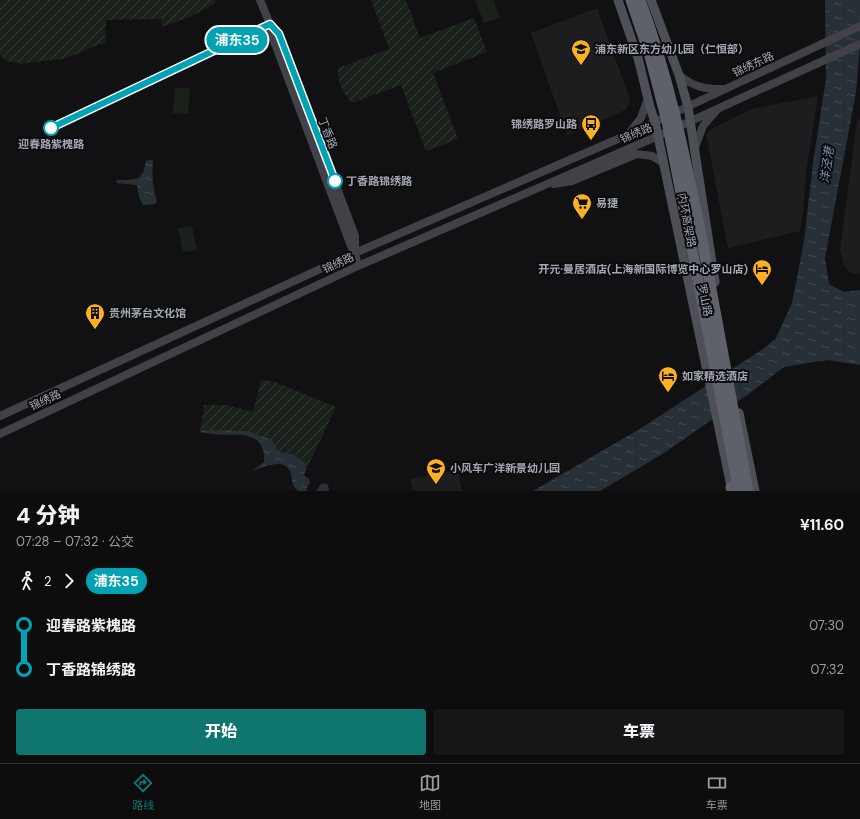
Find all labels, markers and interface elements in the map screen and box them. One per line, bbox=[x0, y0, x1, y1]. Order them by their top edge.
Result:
line badge: 浦东35 bbox=[209, 27, 265, 53]
text: 浦东35 bbox=[214, 31, 260, 49]
school or university icon: 浦东新区东方幼儿园（仁恒部） bbox=[570, 38, 592, 66]
place label: 浦东新区东方幼儿园（仁恒部） bbox=[595, 42, 749, 56]
street label: 锦绣东路 bbox=[730, 48, 776, 80]
bus stop icon: 锦绣路罗山路 bbox=[580, 113, 602, 141]
street label: 丁香路 bbox=[316, 115, 340, 151]
place label: 锦绣路罗山路 bbox=[511, 117, 578, 131]
marker: 迎春路紫槐路 bbox=[43, 120, 59, 136]
street label: 锦绣路 bbox=[618, 120, 654, 146]
place label: 迎春路紫槐路 bbox=[18, 137, 85, 151]
water label: 洋泾港 bbox=[817, 144, 838, 184]
marker: 丁香路锦绣路 bbox=[327, 173, 343, 189]
place label: 丁香路锦绣路 bbox=[346, 174, 413, 188]
supermarket icon: 易捷 bbox=[571, 192, 593, 220]
street label: 内环高架路 bbox=[675, 192, 699, 248]
place label: 易捷 bbox=[596, 196, 618, 210]
street label: 锦绣路 bbox=[320, 250, 356, 276]
hotel icon: 开元·曼居酒店(上海新国际博览中心罗山店) bbox=[751, 258, 773, 286]
place label: 开元·曼居酒店(上海新国际博览中心罗山店) bbox=[538, 262, 748, 276]
street label: 罗山路 bbox=[695, 282, 715, 318]
building icon: 贵州茅台文化馆 bbox=[84, 302, 106, 330]
place label: 贵州茅台文化馆 bbox=[109, 306, 186, 320]
hotel icon: 如家精选酒店 bbox=[657, 365, 679, 393]
place label: 如家精选酒店 bbox=[682, 369, 748, 383]
street label: 锦绣路 bbox=[27, 387, 63, 413]
school or university icon: 小风车广洋新景幼儿园 bbox=[425, 457, 447, 485]
place label: 小风车广洋新景幼儿园 bbox=[450, 461, 560, 475]
text: 4 分钟 bbox=[16, 501, 80, 530]
text: ¥11.60 bbox=[800, 515, 844, 535]
text: 07:28 – 07:32 · 公交 bbox=[16, 533, 134, 550]
icon: walk bbox=[16, 570, 38, 592]
icon: forward bbox=[58, 570, 80, 592]
text: 浦东35 bbox=[94, 572, 139, 590]
text: 2 bbox=[44, 573, 52, 590]
text: 迎春路紫槐路 bbox=[46, 616, 136, 636]
text: 07:30 bbox=[809, 617, 844, 634]
text: 丁香路锦绣路 bbox=[46, 660, 136, 680]
text: 07:32 bbox=[811, 661, 844, 678]
button: 开始 bbox=[16, 709, 426, 755]
button: 车票 bbox=[434, 709, 844, 755]
tab: 路线 bbox=[132, 772, 154, 812]
tab: 地图 bbox=[419, 772, 441, 812]
tab: 车票 bbox=[706, 772, 728, 812]

